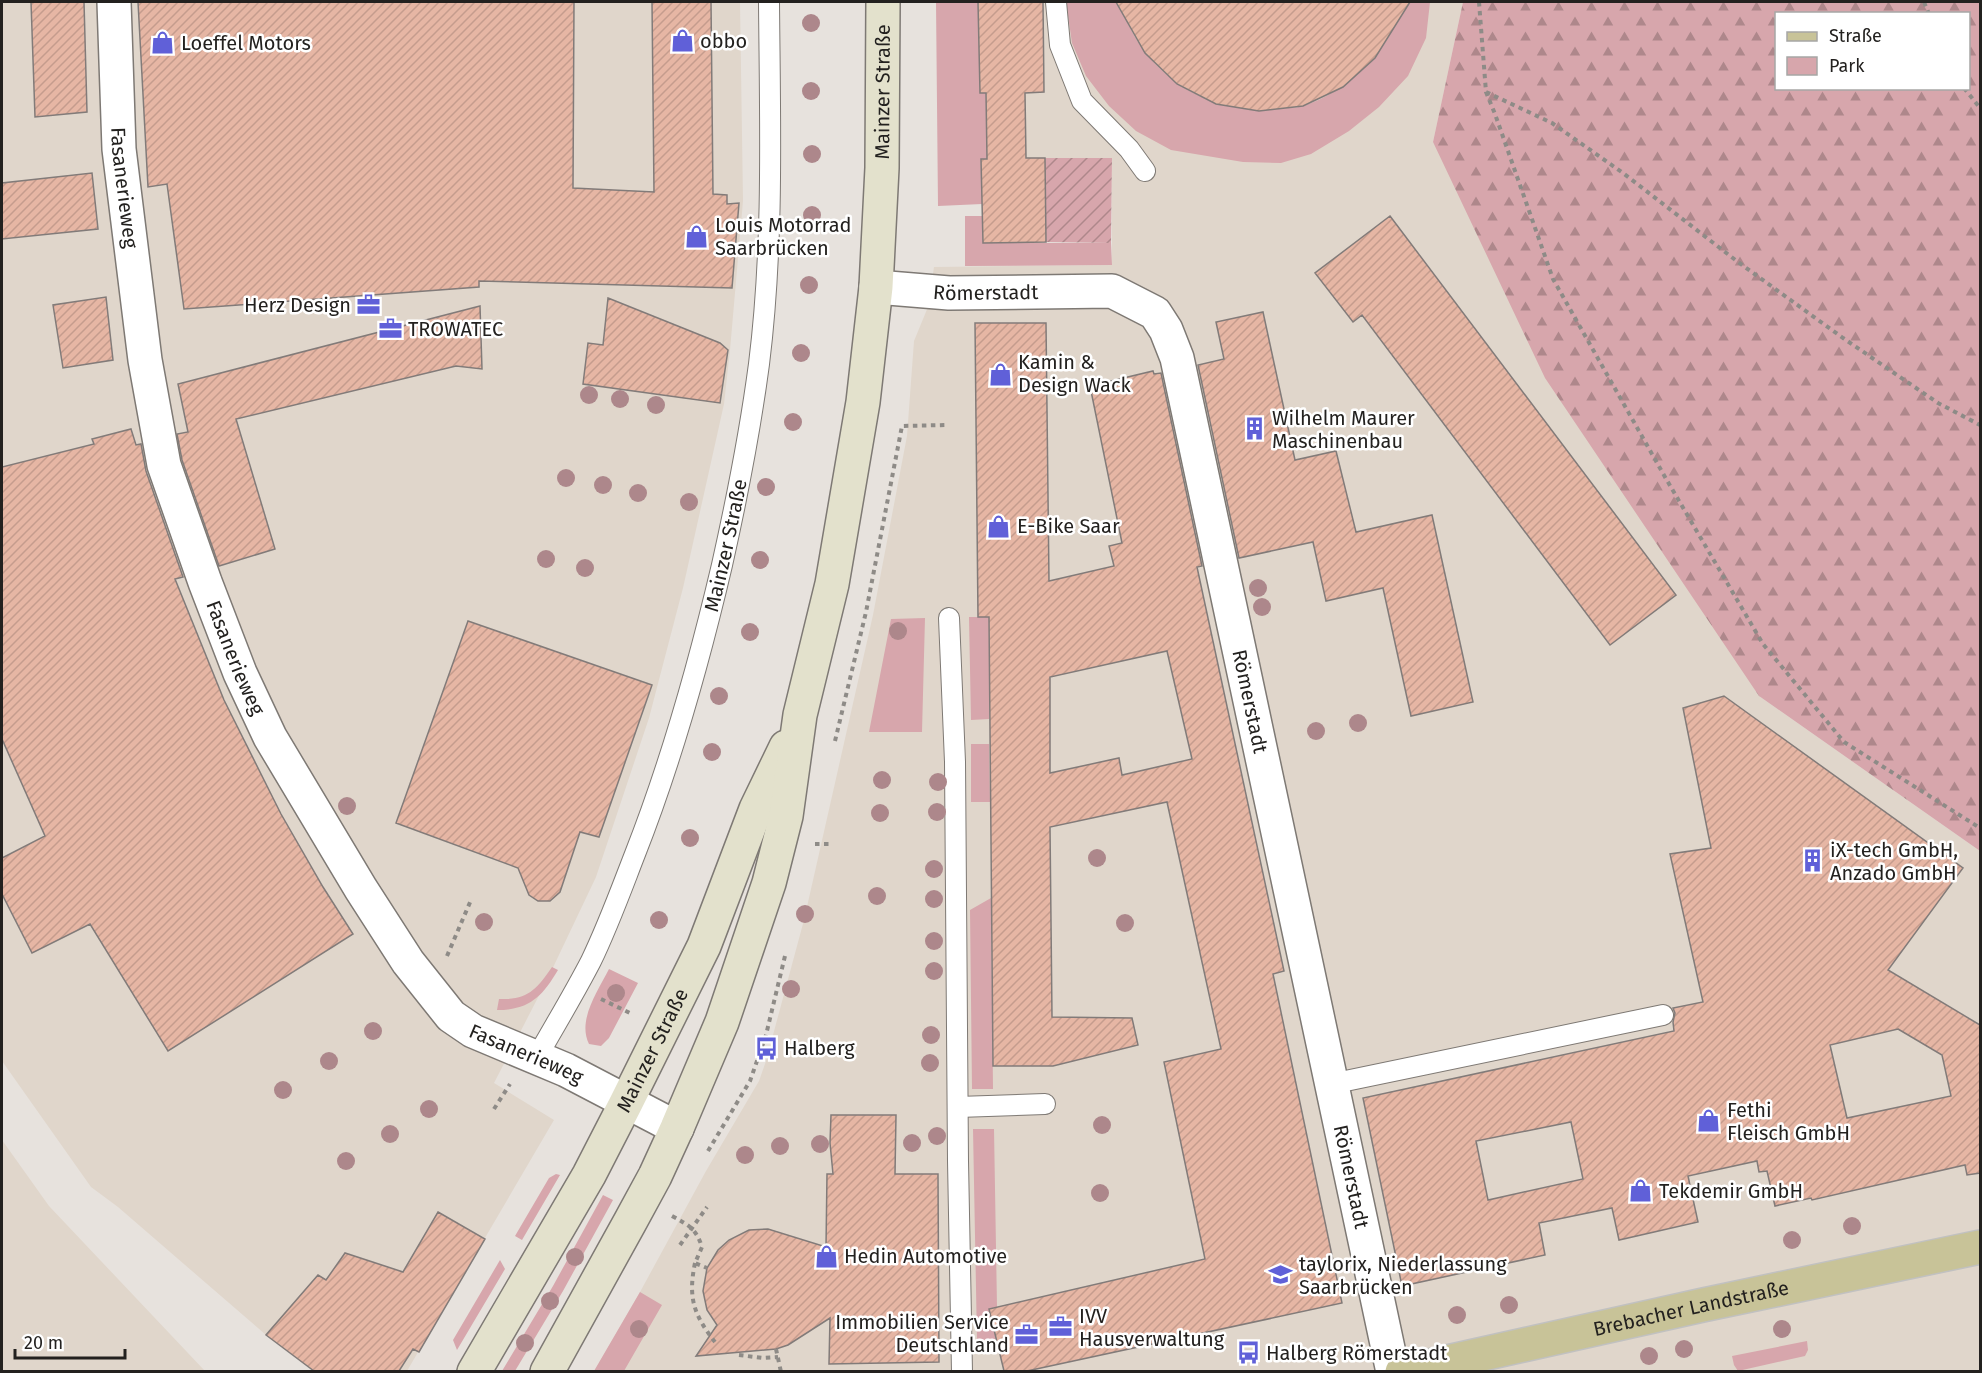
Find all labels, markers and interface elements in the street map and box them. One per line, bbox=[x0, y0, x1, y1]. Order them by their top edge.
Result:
legend bbox=[1775, 12, 1970, 90]
street label: Mainzer Straße bbox=[870, 24, 895, 160]
text: Straße bbox=[1829, 25, 1882, 47]
shop icon: obbo bbox=[669, 28, 695, 54]
place label: obbo bbox=[700, 29, 747, 53]
shop icon: Loeffel Motors bbox=[150, 30, 176, 56]
place label: Loeffel Motors bbox=[181, 31, 311, 55]
text: Park bbox=[1829, 55, 1865, 77]
street label: Fasanerieweg bbox=[106, 127, 143, 250]
place label: Louis Motorrad Saarbrücken bbox=[715, 213, 851, 260]
shop icon: Louis Motorrad Saarbrücken bbox=[684, 223, 710, 249]
street label: Römerstadt bbox=[932, 280, 1039, 305]
office icon: Herz Design bbox=[356, 292, 382, 318]
place label: Herz Design bbox=[244, 293, 351, 317]
office icon: TROWATEC bbox=[377, 316, 403, 342]
place label: TROWATEC bbox=[408, 317, 503, 341]
place label: Kamin & Design Wack bbox=[1018, 350, 1132, 397]
shop icon: Kamin & Design Wack bbox=[987, 361, 1013, 387]
place label: Wilhelm Maurer Maschinenbau bbox=[1272, 406, 1415, 453]
building icon: Wilhelm Maurer Maschinenbau bbox=[1241, 416, 1267, 442]
street label: Mainzer Straße bbox=[699, 477, 752, 614]
shop icon: E-Bike Saar bbox=[986, 513, 1012, 539]
place label: E-Bike Saar bbox=[1017, 514, 1120, 538]
street label: Fasanerieweg bbox=[201, 597, 270, 719]
street label: Römerstadt bbox=[1227, 647, 1273, 756]
place label: iX-tech GmbH, Anzado GmbH bbox=[1830, 838, 1958, 885]
building icon: iX-tech GmbH, Anzado GmbH bbox=[1799, 848, 1825, 874]
street label: Mainzer Straße bbox=[611, 984, 693, 1116]
street label: Fasanerieweg bbox=[465, 1019, 588, 1089]
bus stop icon: Halberg bbox=[753, 1035, 779, 1061]
place label: Halberg bbox=[784, 1036, 855, 1060]
place label: Fethi Fleisch GmbH bbox=[1727, 1098, 1850, 1145]
shop icon: Fethi Fleisch GmbH bbox=[1696, 1108, 1722, 1134]
street label: Römerstadt bbox=[1329, 1123, 1374, 1232]
shop icon: Tekdemir GmbH bbox=[1628, 1178, 1654, 1204]
place label: Tekdemir GmbH bbox=[1659, 1179, 1803, 1203]
shop icon: Hedin Automotive bbox=[813, 1243, 839, 1269]
place label: Hedin Automotive bbox=[844, 1244, 1007, 1268]
place label: taylorix, Niederlassung Saarbrücken bbox=[1299, 1252, 1507, 1299]
school or university icon: taylorix, Niederlassung Saarbrücken bbox=[1268, 1262, 1294, 1288]
street label: Brebacher Landstraße bbox=[1591, 1275, 1791, 1341]
place label: IVV Hausverwaltung bbox=[1079, 1304, 1225, 1351]
place label: Immobilien Service Deutschland bbox=[835, 1310, 1009, 1357]
office icon: IVV Hausverwaltung bbox=[1048, 1314, 1074, 1340]
office icon: Immobilien Service Deutschland bbox=[1014, 1321, 1040, 1347]
scale bar bbox=[15, 1322, 124, 1360]
text: 20 m bbox=[24, 1332, 63, 1354]
bus stop icon: Halberg Römerstadt bbox=[1235, 1340, 1261, 1366]
place label: Halberg Römerstadt bbox=[1266, 1341, 1448, 1365]

